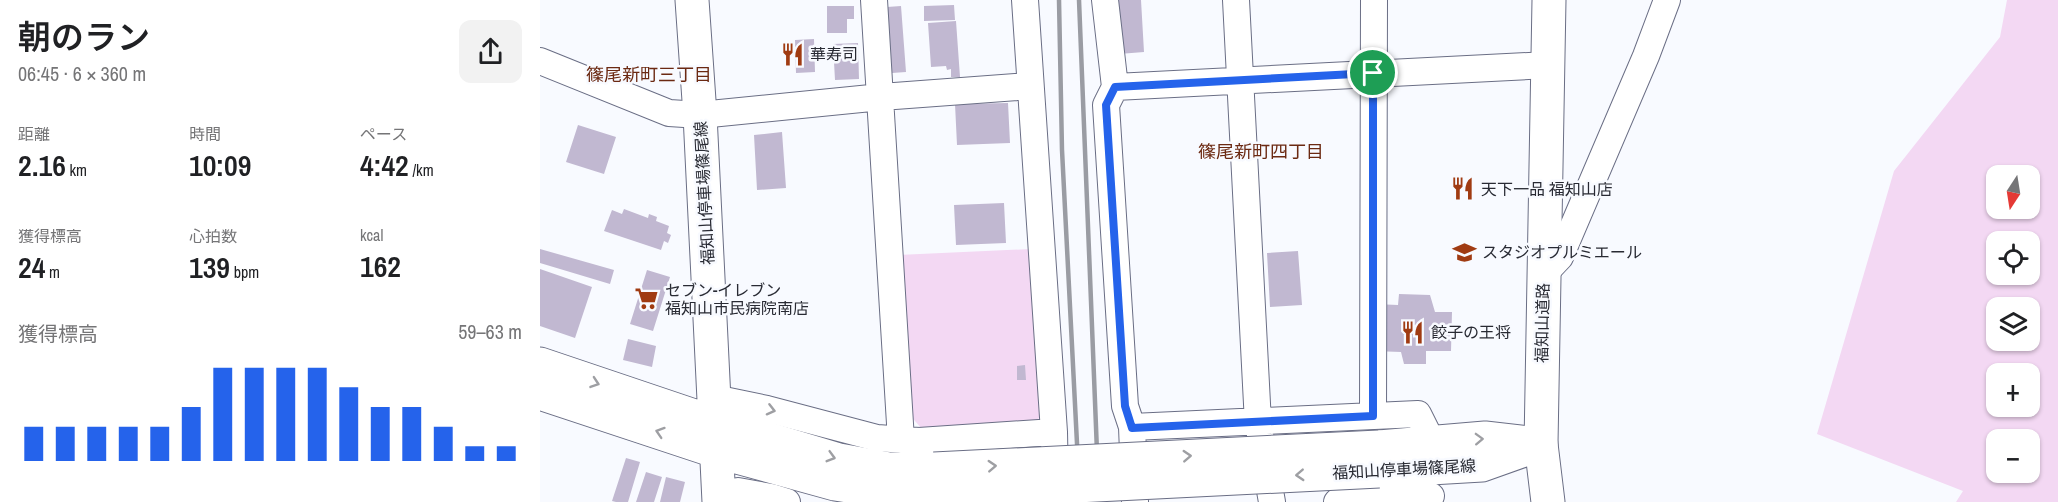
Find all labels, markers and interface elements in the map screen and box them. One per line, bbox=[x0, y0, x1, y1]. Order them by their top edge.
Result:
text: 朝のラン bbox=[18, 15, 150, 59]
button: share bbox=[459, 20, 522, 83]
restaurant icon: 華寿司 bbox=[779, 41, 805, 67]
place label: 華寿司 bbox=[810, 43, 858, 65]
pin bbox=[1347, 47, 1398, 98]
icon: arrive bbox=[1356, 56, 1389, 89]
text: 06:45 · 6 × 360 m bbox=[18, 60, 146, 87]
district label: 篠尾新町三丁目 bbox=[586, 62, 712, 87]
street label: 福知山停車場篠尾線 bbox=[689, 121, 719, 265]
text: 距離 bbox=[18, 123, 50, 145]
text: 時間 bbox=[189, 123, 221, 145]
text: ペース bbox=[360, 123, 407, 145]
district label: 篠尾新町四丁目 bbox=[1198, 139, 1324, 164]
text: 2.16 bbox=[18, 145, 66, 185]
text: 10:09 bbox=[189, 145, 251, 185]
text: 4:42 bbox=[360, 145, 409, 185]
text: km bbox=[66, 159, 87, 181]
text: /km bbox=[409, 159, 434, 181]
north arrow bbox=[1986, 165, 2040, 219]
map controls bbox=[1986, 165, 2040, 483]
restaurant icon: 天下一品 福知山店 bbox=[1450, 176, 1476, 202]
place label: 天下一品 福知山店 bbox=[1481, 178, 1613, 200]
text: kcal bbox=[360, 224, 383, 246]
text: 獲得標高 bbox=[18, 225, 82, 247]
text: 心拍数 bbox=[189, 225, 237, 247]
button: locate bbox=[1986, 231, 2040, 285]
school or university icon: スタジオプルミエール bbox=[1451, 239, 1477, 265]
place label: スタジオプルミエール bbox=[1482, 241, 1642, 263]
text: 162 bbox=[360, 246, 401, 286]
text: 24 bbox=[18, 247, 45, 287]
text: 139 bbox=[189, 247, 230, 287]
text: m bbox=[45, 261, 60, 283]
text: bpm bbox=[230, 261, 259, 283]
place label: セブン-イレブン 福知山市民病院南店 bbox=[665, 279, 809, 319]
street label: 福知山道路 bbox=[1530, 283, 1554, 363]
supermarket icon: セブン-イレブン 福知山市民病院南店 bbox=[634, 286, 660, 312]
button: layers bbox=[1986, 297, 2040, 351]
text: 59–63 m bbox=[458, 318, 522, 345]
restaurant icon: 餃子の王将 bbox=[1400, 319, 1426, 345]
text: 獲得標高 bbox=[18, 320, 98, 347]
place label: 餃子の王将 bbox=[1431, 321, 1511, 343]
button: + bbox=[1986, 363, 2040, 417]
one-way arrow bbox=[589, 375, 600, 388]
one-way arrow bbox=[766, 402, 776, 415]
one-way arrow bbox=[655, 427, 666, 440]
button: − bbox=[1986, 429, 2040, 483]
one-way arrow bbox=[1475, 433, 1484, 445]
one-way arrow bbox=[826, 450, 836, 463]
one-way arrow bbox=[1183, 450, 1192, 463]
street label: 福知山停車場篠尾線 bbox=[1332, 454, 1476, 484]
one-way arrow bbox=[988, 460, 997, 473]
one-way arrow bbox=[1295, 468, 1304, 481]

